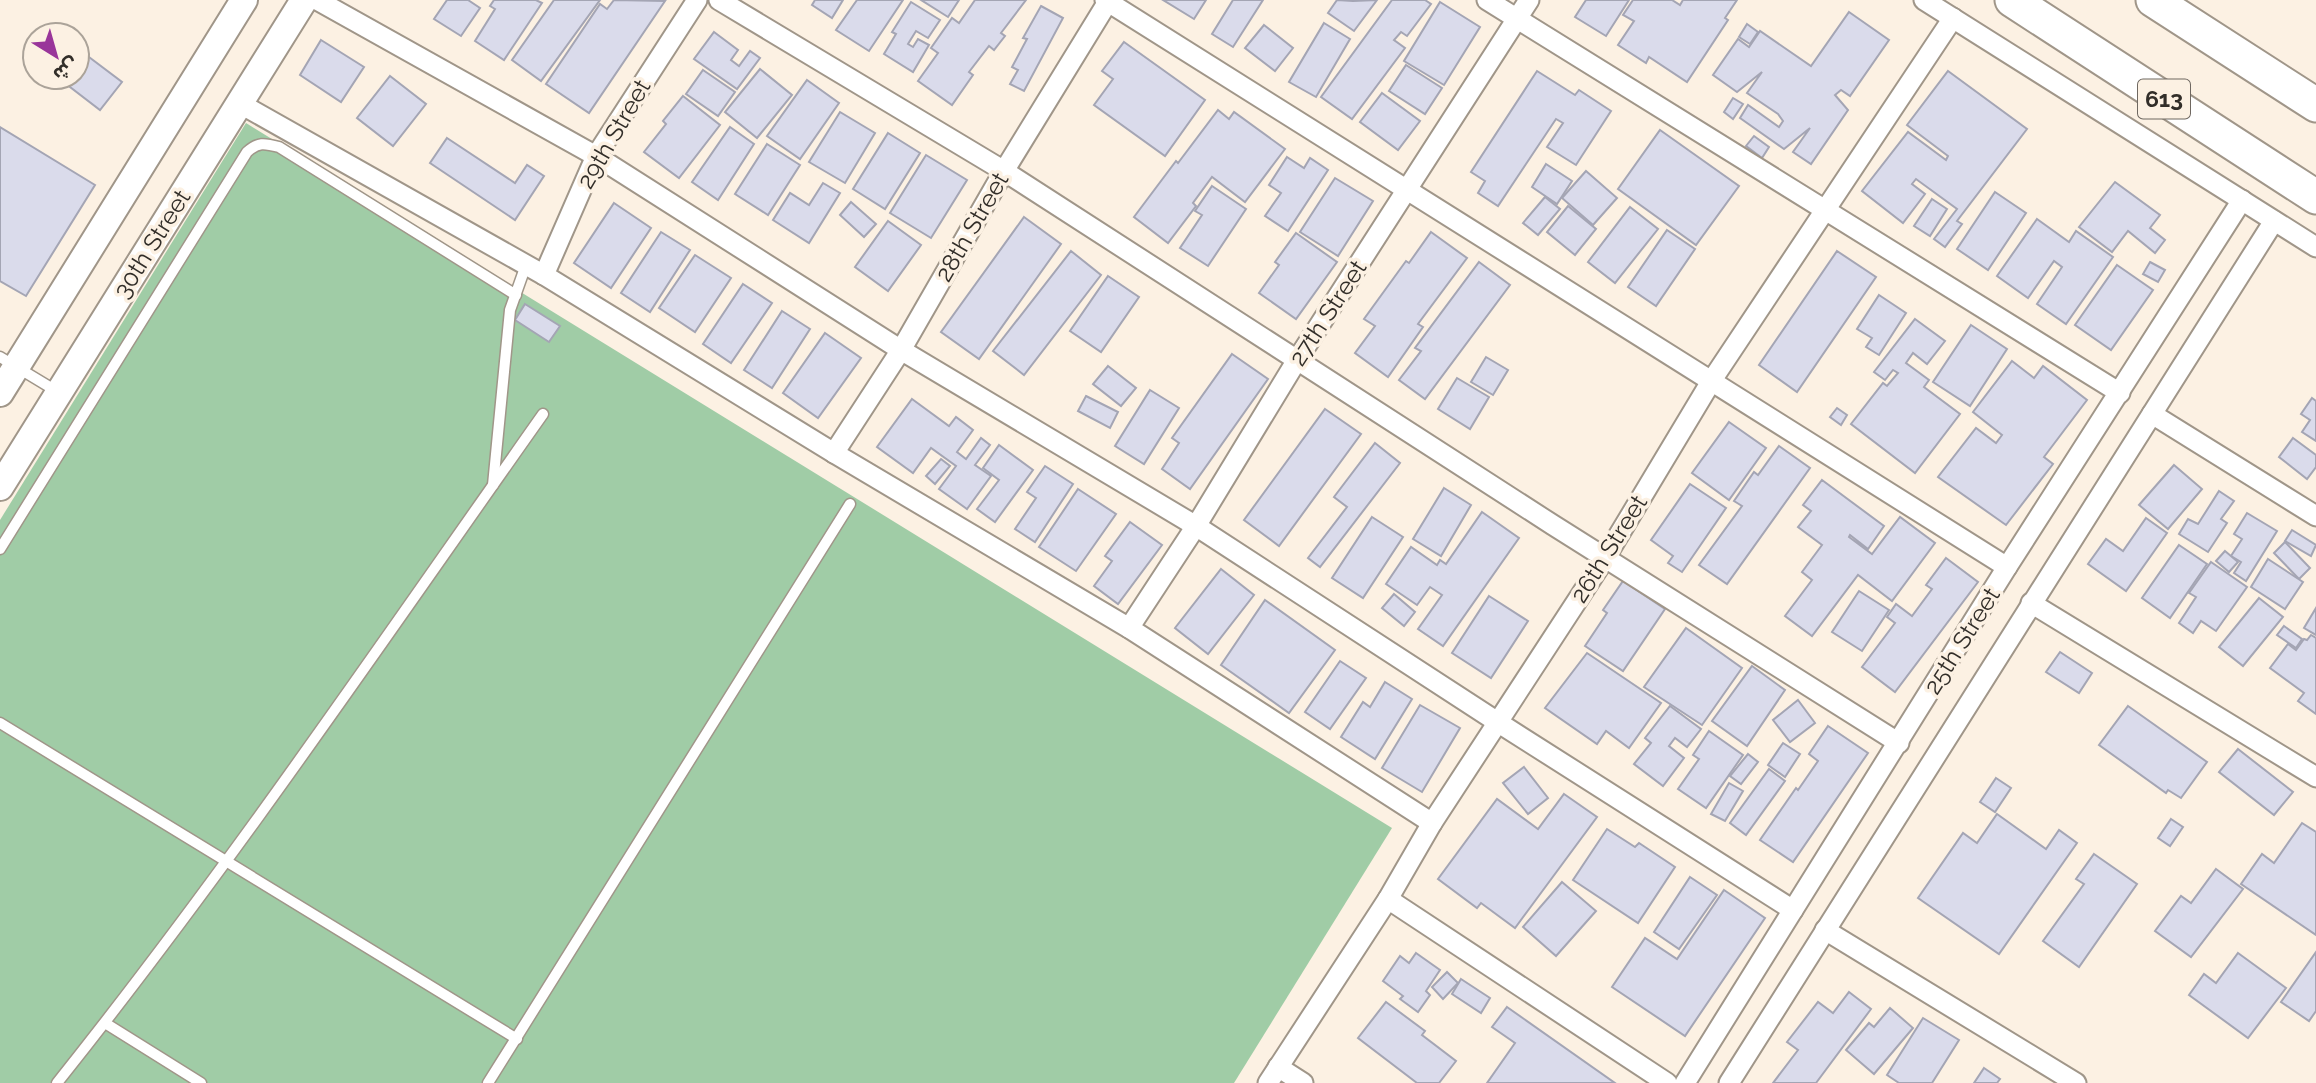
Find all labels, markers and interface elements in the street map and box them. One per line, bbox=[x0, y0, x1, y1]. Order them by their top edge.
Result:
north arrow bbox=[21, 21, 91, 91]
text: ش bbox=[49, 53, 83, 86]
street label: 29th Street bbox=[571, 74, 656, 194]
road number: 613 bbox=[2138, 80, 2190, 118]
street label: 28th Street bbox=[929, 167, 1014, 287]
street label: 30th Street bbox=[107, 184, 196, 303]
street label: 27th Street bbox=[1283, 254, 1372, 371]
street label: 26th Street bbox=[1564, 489, 1653, 608]
street label: 25th Street bbox=[1917, 582, 2006, 699]

